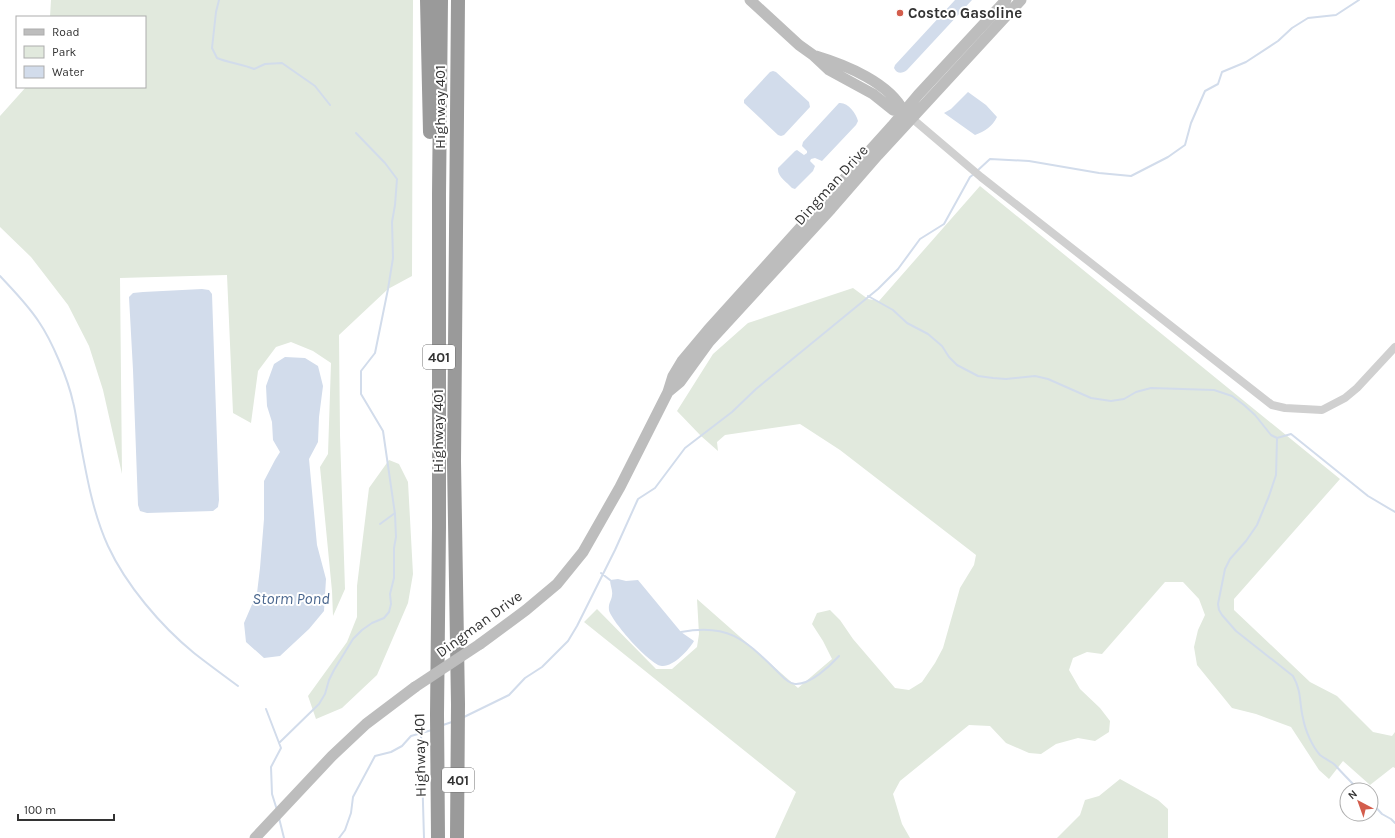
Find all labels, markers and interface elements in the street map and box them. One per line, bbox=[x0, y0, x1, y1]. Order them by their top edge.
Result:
place label: Costco Gasoline bbox=[908, 4, 1022, 22]
marker: Costco Gasoline bbox=[895, 8, 905, 18]
legend bbox=[16, 16, 146, 88]
text: Road bbox=[52, 25, 80, 39]
text: Park bbox=[52, 45, 77, 59]
text: Water bbox=[52, 65, 85, 79]
street label: Highway 401 bbox=[431, 65, 449, 149]
street label: Dingman Drive bbox=[790, 141, 872, 229]
road number: 401 bbox=[423, 345, 455, 369]
street label: Highway 401 bbox=[429, 389, 447, 473]
street label: Dingman Drive bbox=[433, 587, 525, 661]
water label: Storm Pond bbox=[252, 589, 330, 608]
street label: Highway 401 bbox=[410, 713, 430, 797]
road number: 401 bbox=[442, 768, 474, 792]
north arrow bbox=[1339, 782, 1379, 822]
text: N bbox=[1346, 787, 1360, 802]
scale bar bbox=[18, 796, 114, 822]
text: 100 m bbox=[24, 803, 56, 817]

